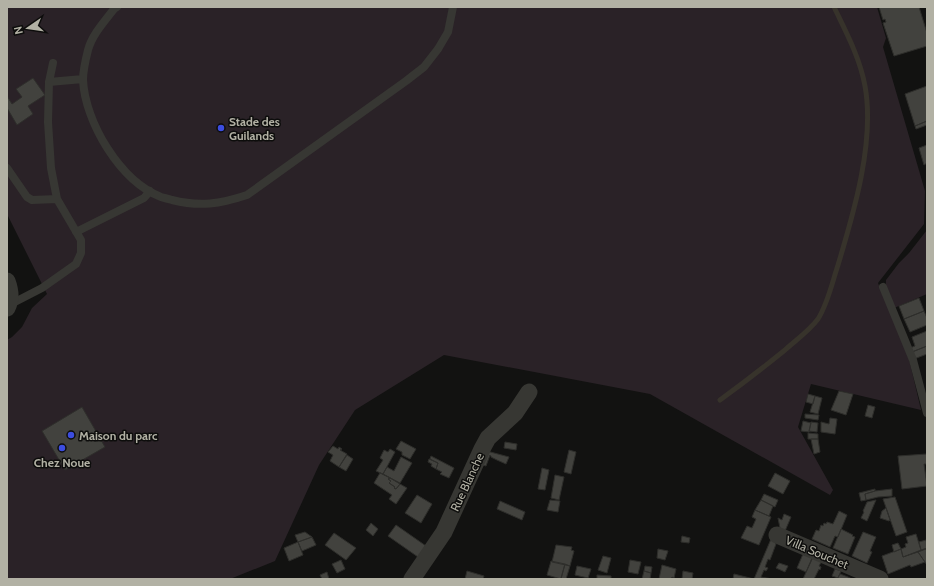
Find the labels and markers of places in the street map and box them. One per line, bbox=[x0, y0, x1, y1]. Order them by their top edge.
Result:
place label: Stade des Guilands bbox=[229, 114, 280, 143]
marker: Stade des Guilands bbox=[216, 123, 226, 133]
place label: Maison du parc bbox=[79, 428, 158, 443]
marker: Maison du parc bbox=[66, 430, 76, 440]
marker: Chez Noue bbox=[57, 443, 67, 453]
place label: Chez Noue bbox=[34, 455, 90, 470]

